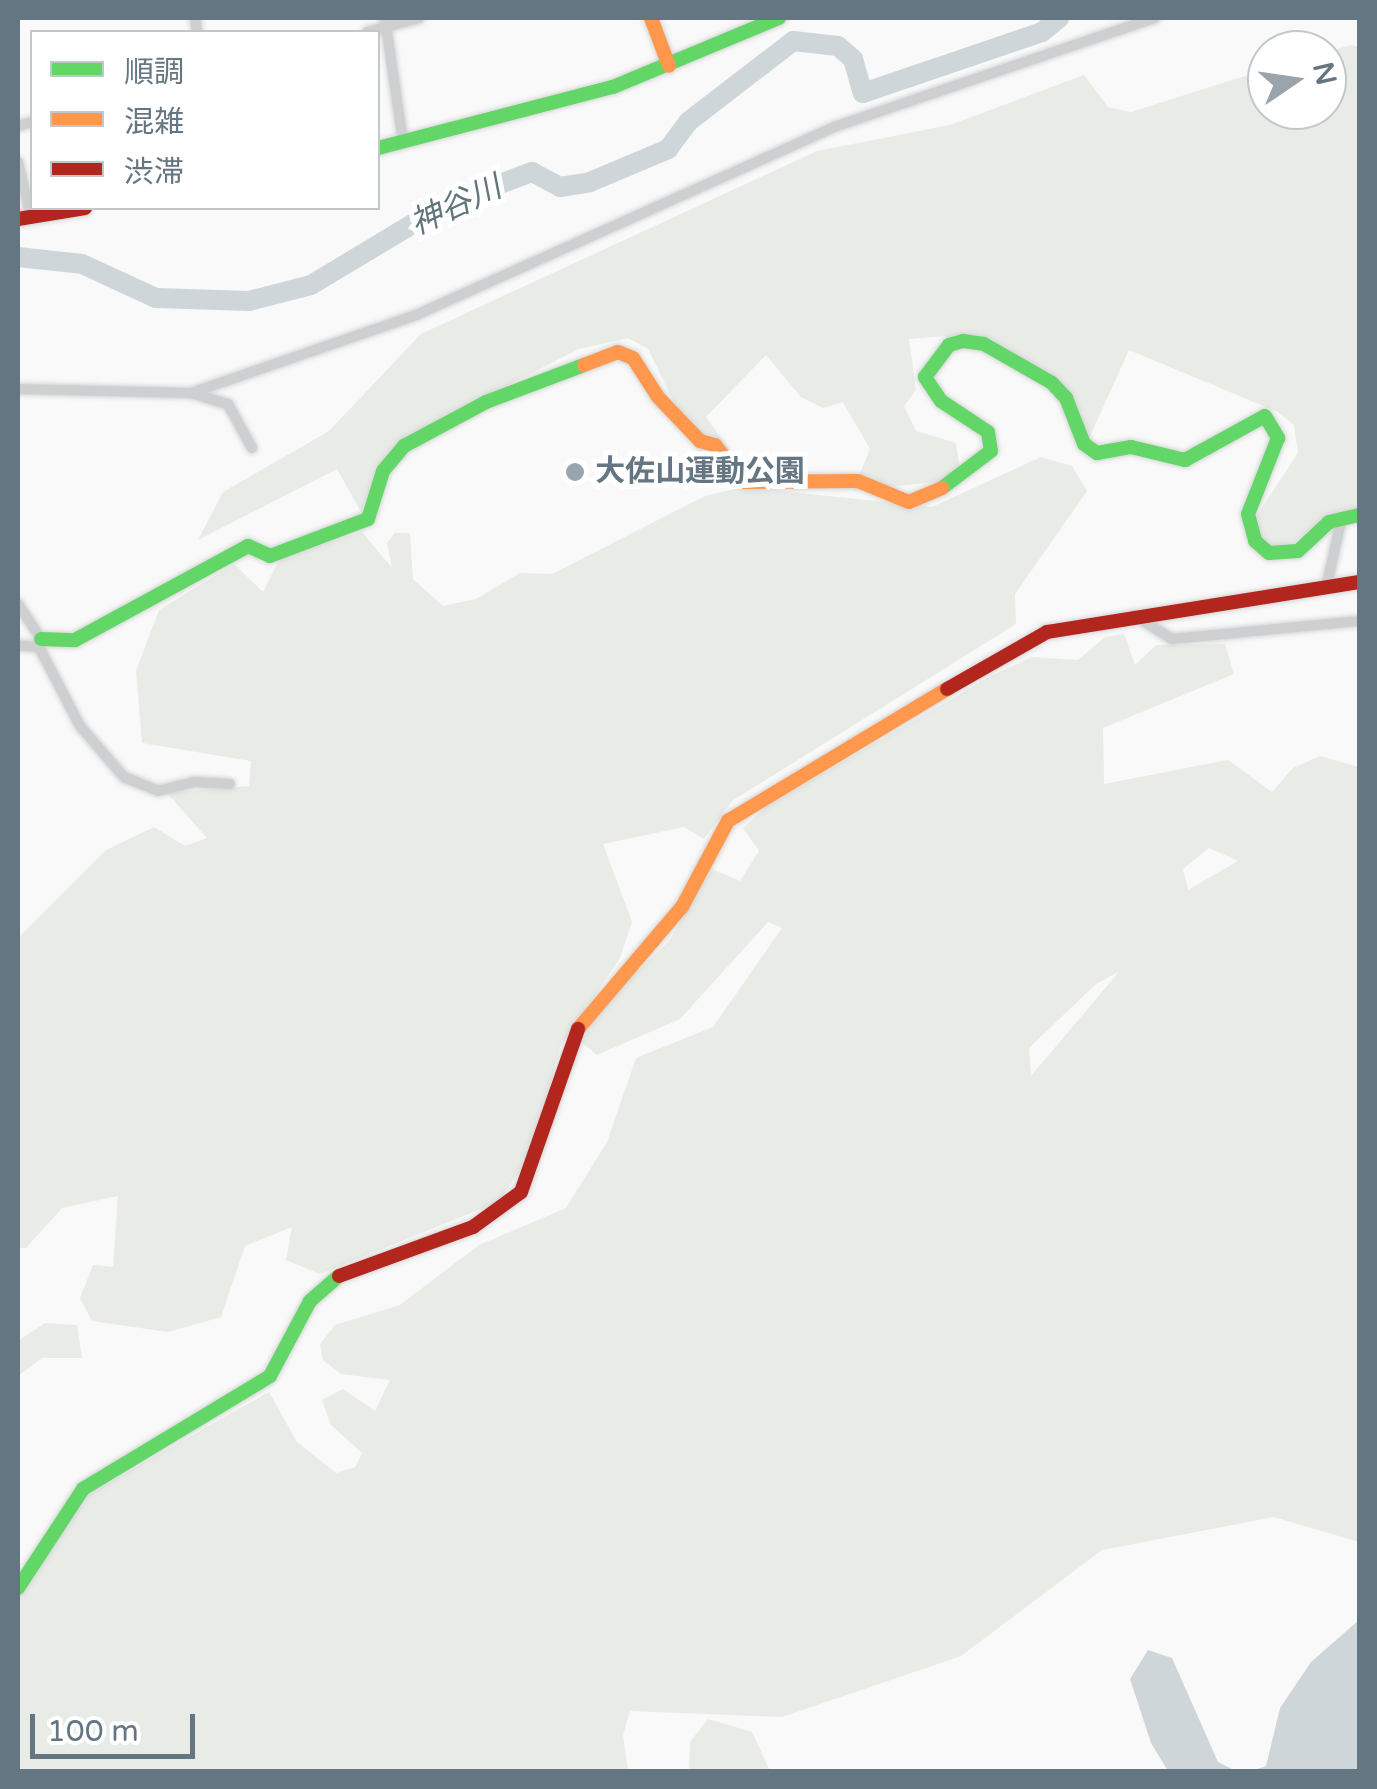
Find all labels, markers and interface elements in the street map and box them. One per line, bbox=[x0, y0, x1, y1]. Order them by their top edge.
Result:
legend bbox=[30, 30, 380, 210]
north arrow bbox=[1247, 30, 1347, 130]
text: 順調 bbox=[124, 54, 184, 91]
text: N bbox=[1305, 59, 1343, 88]
text: 混雑 bbox=[124, 104, 184, 141]
text: 渋滞 bbox=[124, 154, 184, 191]
water label: 神谷川 bbox=[404, 168, 508, 244]
place label: 大佐山運動公園 bbox=[595, 454, 805, 490]
marker: 大佐山運動公園 bbox=[564, 461, 586, 483]
scale bar bbox=[35, 1694, 200, 1756]
text: 100 m bbox=[47, 1713, 139, 1750]

